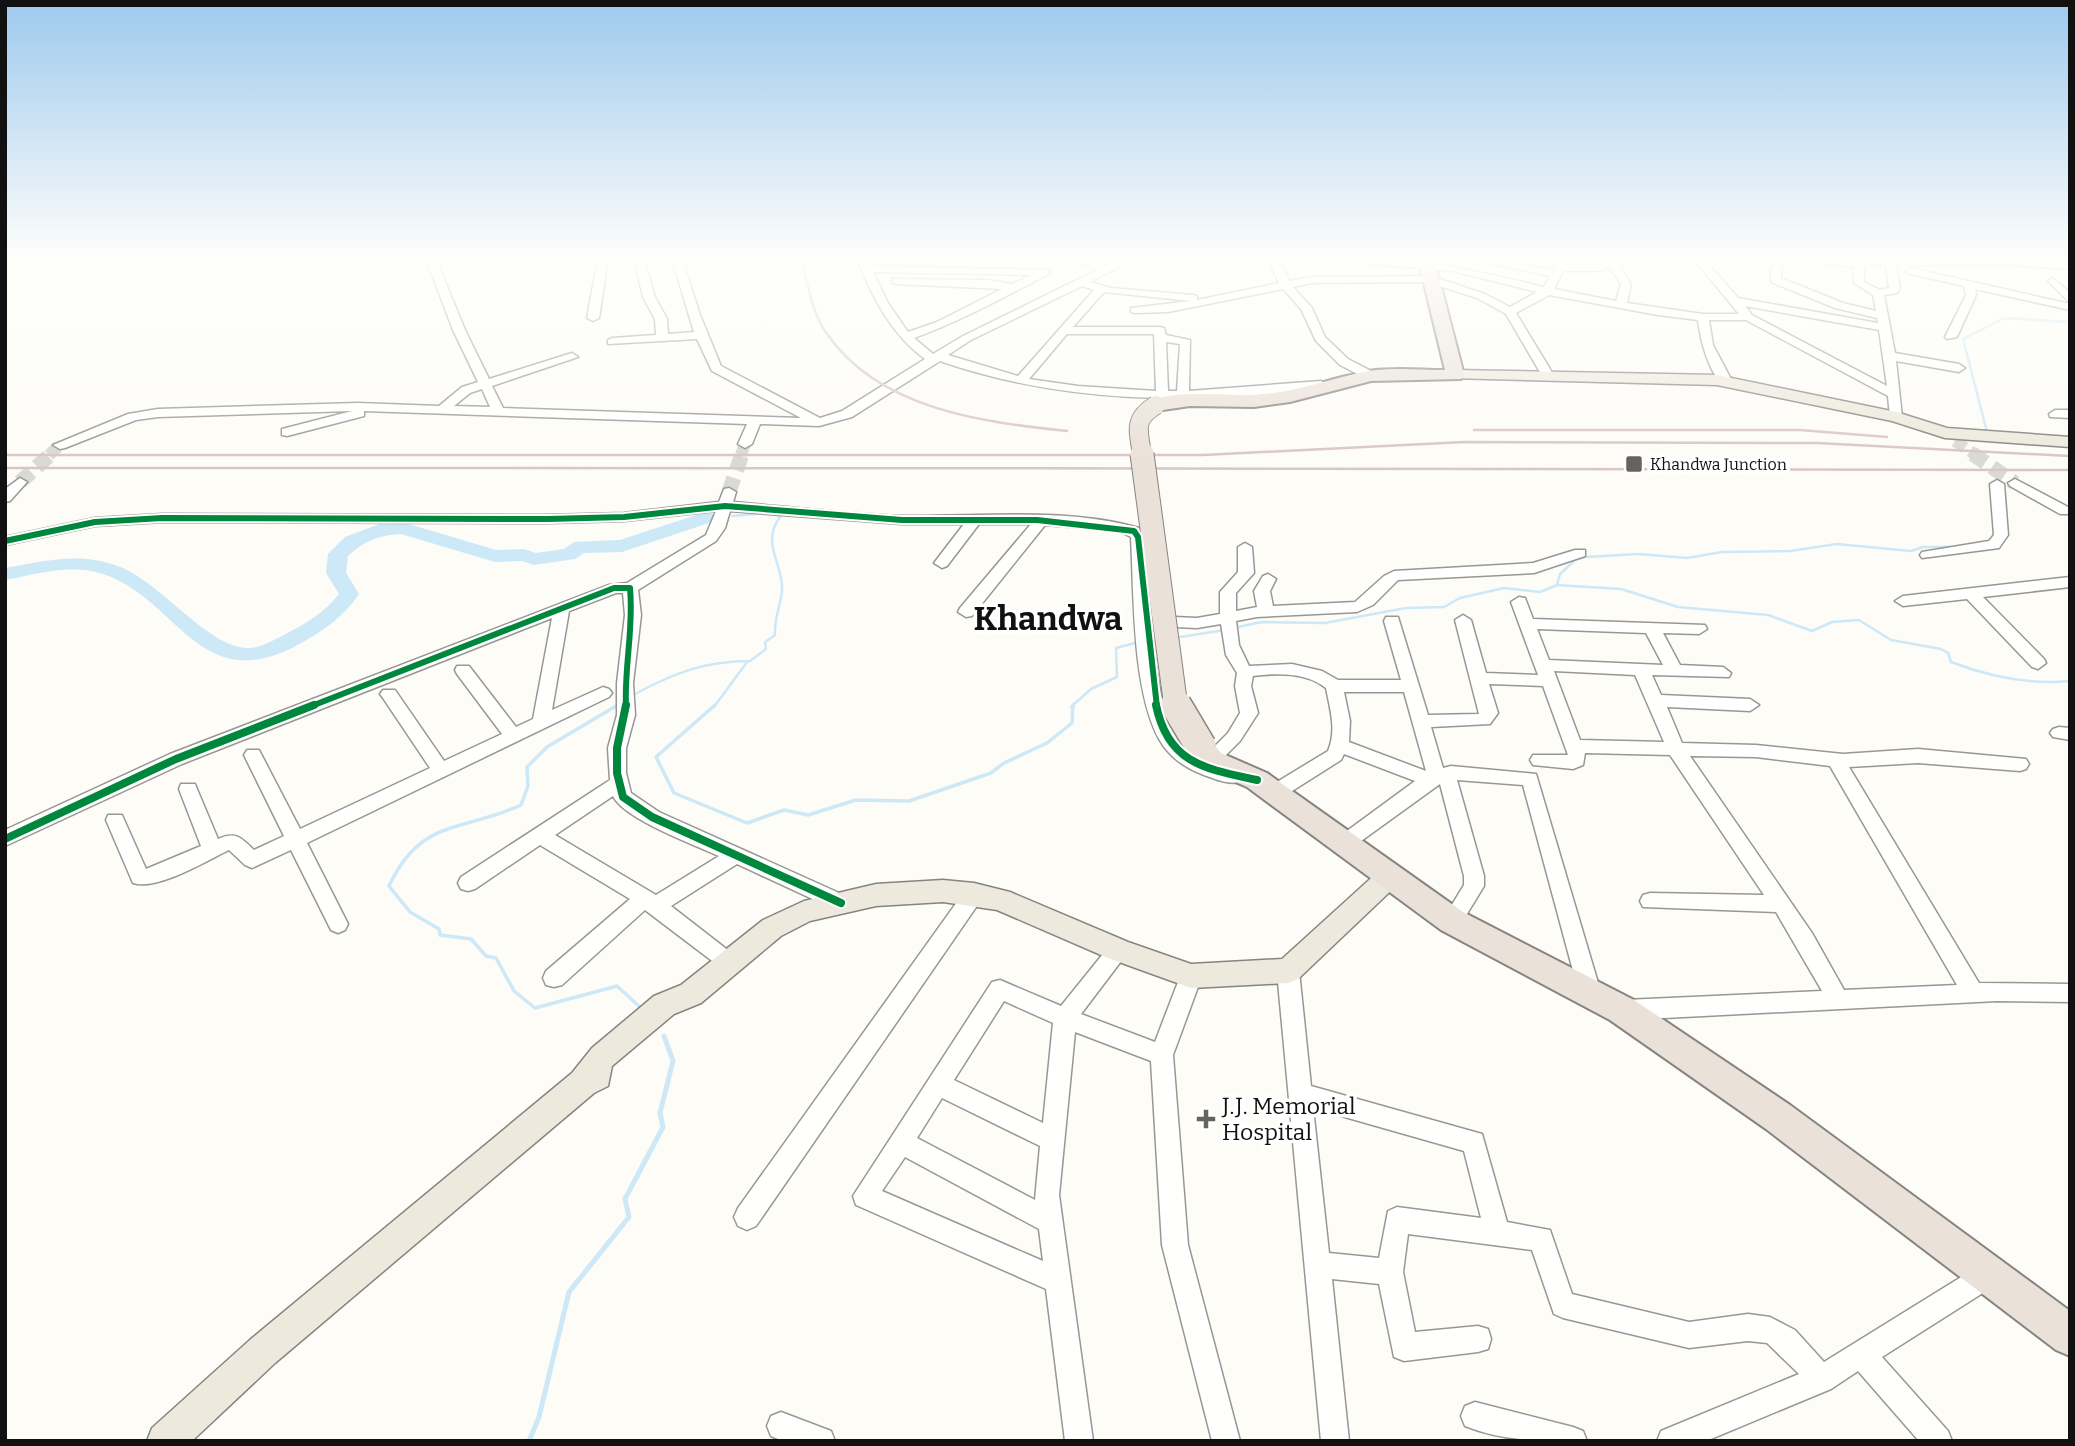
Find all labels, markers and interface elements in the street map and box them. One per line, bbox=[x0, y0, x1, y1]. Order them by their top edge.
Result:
marker: Khandwa Junction bbox=[1624, 454, 1644, 474]
place label: Khandwa Junction bbox=[1650, 455, 1787, 474]
district label: Khandwa bbox=[973, 599, 1123, 639]
place label: J.J. Memorial Hospital bbox=[1221, 1092, 1356, 1146]
marker: J.J. Memorial Hospital bbox=[1196, 1109, 1216, 1129]

